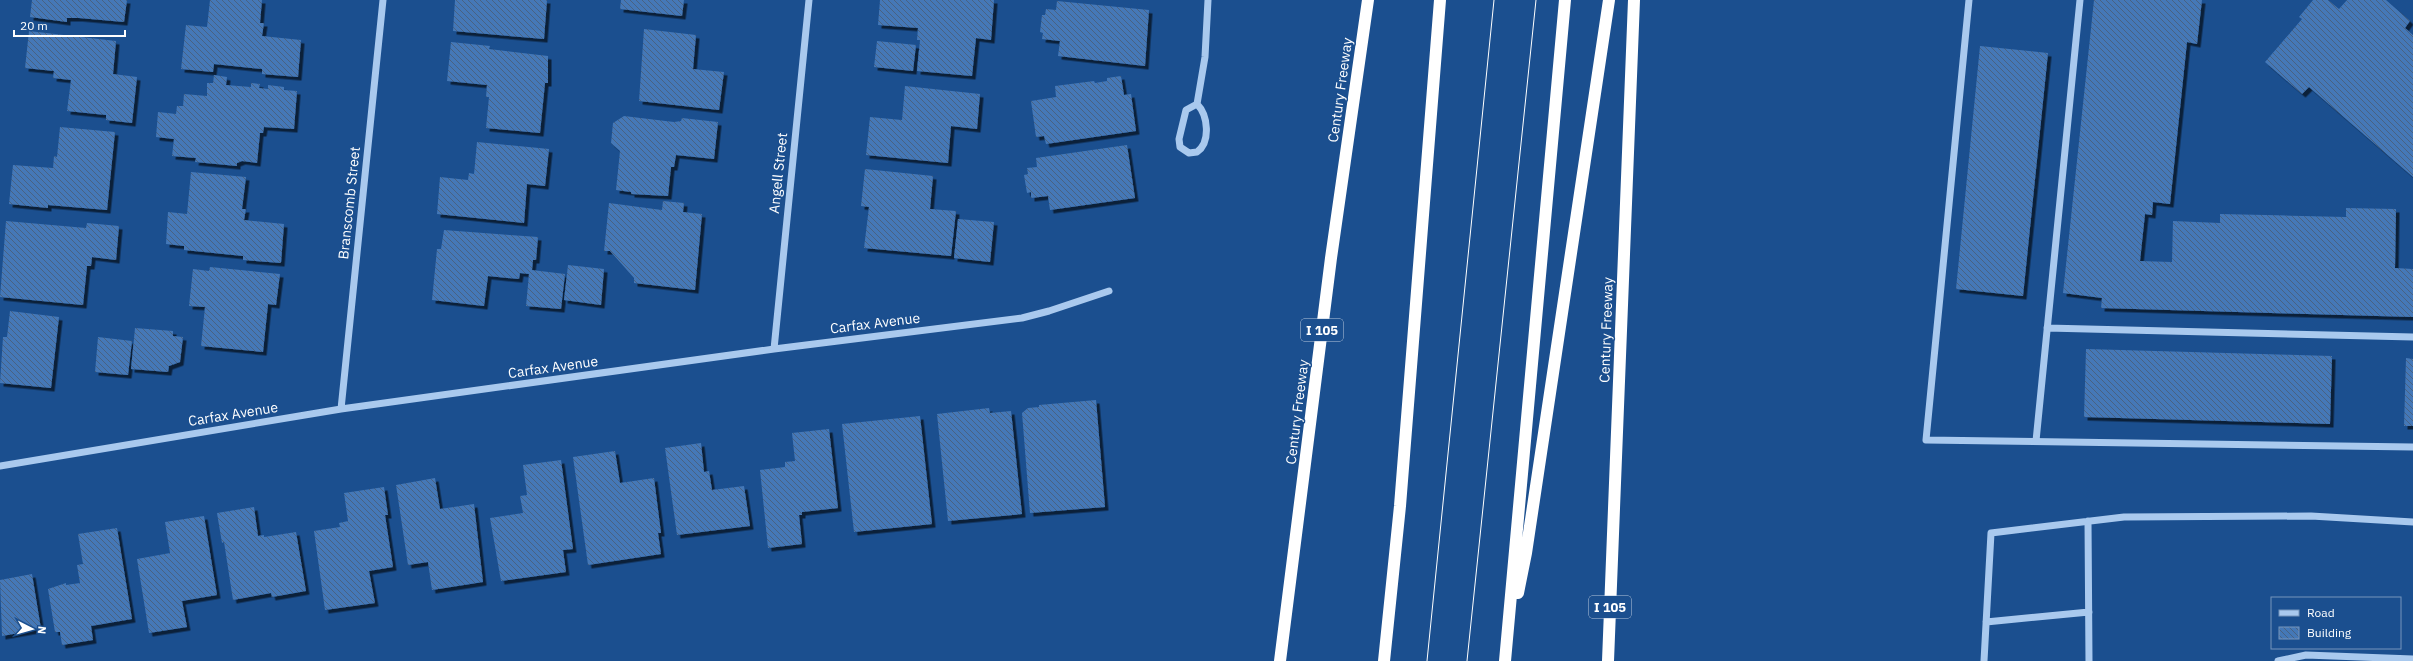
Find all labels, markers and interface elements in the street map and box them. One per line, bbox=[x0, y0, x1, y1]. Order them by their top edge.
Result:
scale bar bbox=[14, 12, 125, 38]
text: 20 m bbox=[20, 18, 48, 33]
street label: Century Freeway bbox=[1324, 36, 1356, 144]
street label: Angell Street bbox=[765, 132, 791, 214]
street label: Branscomb Street bbox=[334, 146, 364, 260]
street label: Century Freeway bbox=[1595, 277, 1617, 383]
street label: Carfax Avenue bbox=[829, 309, 921, 337]
road number: I 105 bbox=[1301, 319, 1343, 341]
street label: Carfax Avenue bbox=[507, 352, 599, 382]
street label: Century Freeway bbox=[1282, 358, 1312, 466]
street label: Carfax Avenue bbox=[187, 398, 279, 430]
road number: I 105 bbox=[1589, 596, 1631, 618]
legend bbox=[2271, 597, 2401, 649]
text: Road bbox=[2307, 605, 2335, 620]
north arrow bbox=[12, 609, 52, 649]
text: N bbox=[35, 625, 49, 635]
text: Building bbox=[2307, 625, 2352, 640]

